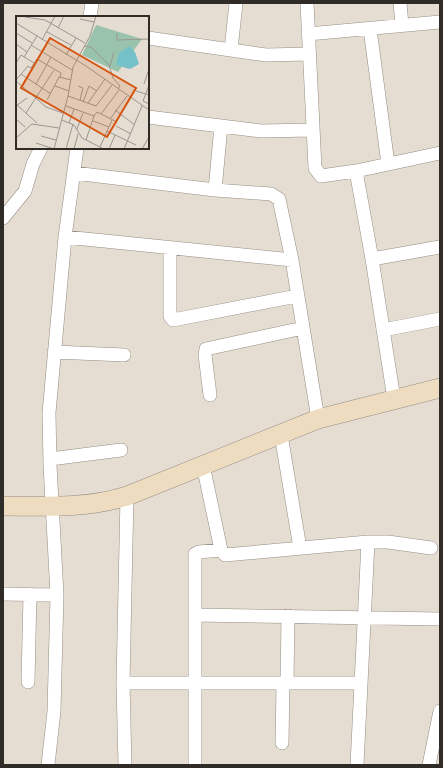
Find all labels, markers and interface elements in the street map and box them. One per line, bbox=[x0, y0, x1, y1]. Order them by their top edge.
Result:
inset map bbox=[16, 16, 149, 149]

